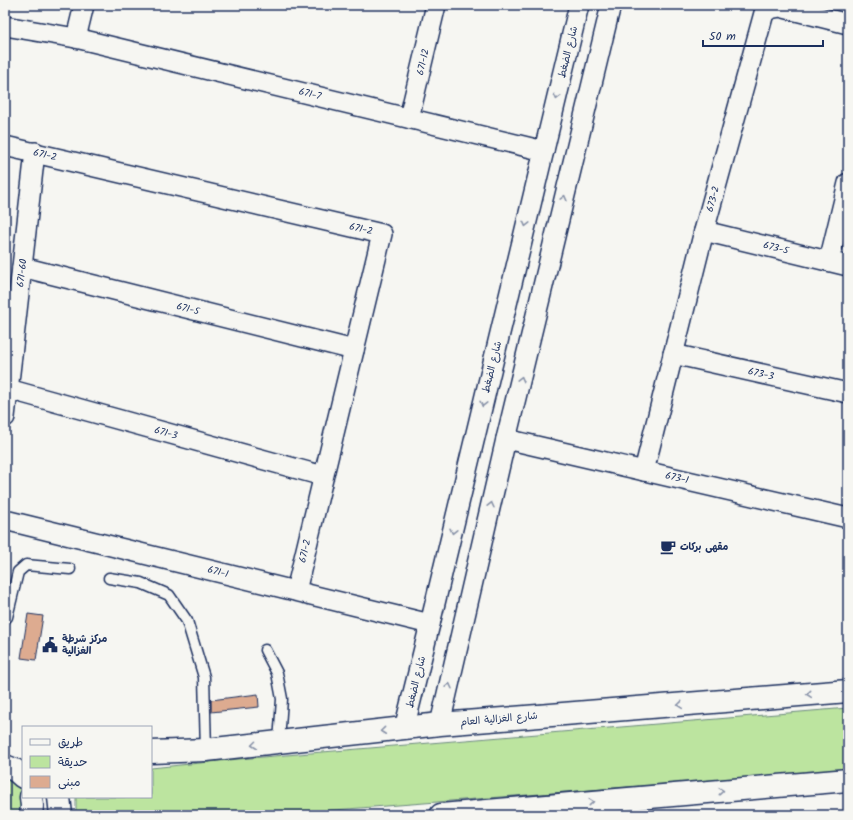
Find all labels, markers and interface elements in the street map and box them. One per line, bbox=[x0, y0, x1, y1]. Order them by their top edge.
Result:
scale bar bbox=[703, 22, 823, 48]
street label: شارع الضغط bbox=[554, 24, 582, 80]
text: 50 m bbox=[709, 27, 736, 46]
street label: 671-12 bbox=[412, 47, 434, 77]
street label: 671-7 bbox=[297, 84, 323, 105]
one-way arrow bbox=[553, 94, 562, 101]
street label: 671-2 bbox=[32, 145, 59, 166]
street label: 673-2 bbox=[702, 184, 724, 214]
one-way arrow bbox=[560, 195, 568, 201]
street label: 671-2 bbox=[348, 219, 375, 240]
one-way arrow bbox=[523, 220, 531, 227]
street label: 673-5 bbox=[762, 237, 791, 259]
street label: 671-60 bbox=[12, 258, 32, 288]
street label: 671-5 bbox=[175, 298, 202, 320]
street label: شارع الضغط bbox=[478, 339, 506, 395]
street label: 673-3 bbox=[746, 363, 776, 385]
one-way arrow bbox=[516, 375, 524, 382]
one-way arrow bbox=[479, 401, 487, 408]
street label: 671-3 bbox=[153, 422, 180, 444]
street label: 673-1 bbox=[664, 468, 690, 488]
one-way arrow bbox=[486, 502, 494, 508]
one-way arrow bbox=[449, 528, 457, 534]
street label: 671-2 bbox=[295, 537, 316, 564]
cafe icon: مقهى بركات bbox=[659, 538, 677, 556]
place label: مقهى بركات bbox=[680, 539, 728, 555]
street label: 671-1 bbox=[206, 562, 230, 582]
place label: مركز شرطة الغزالية bbox=[62, 631, 108, 659]
public building icon: مركز شرطة الغزالية bbox=[41, 636, 59, 654]
street label: شارع الضغط bbox=[402, 654, 430, 710]
one-way arrow bbox=[444, 683, 452, 689]
one-way arrow bbox=[806, 689, 812, 698]
one-way arrow bbox=[677, 700, 683, 709]
street label: شارع الغزالية العام bbox=[459, 708, 539, 730]
legend bbox=[22, 726, 152, 798]
one-way arrow bbox=[380, 726, 386, 735]
text: طريق bbox=[58, 733, 83, 752]
one-way arrow bbox=[250, 740, 257, 749]
text: حديقة bbox=[58, 753, 87, 772]
text: مبنى bbox=[58, 773, 81, 792]
one-way arrow bbox=[718, 787, 724, 796]
one-way arrow bbox=[588, 798, 594, 807]

